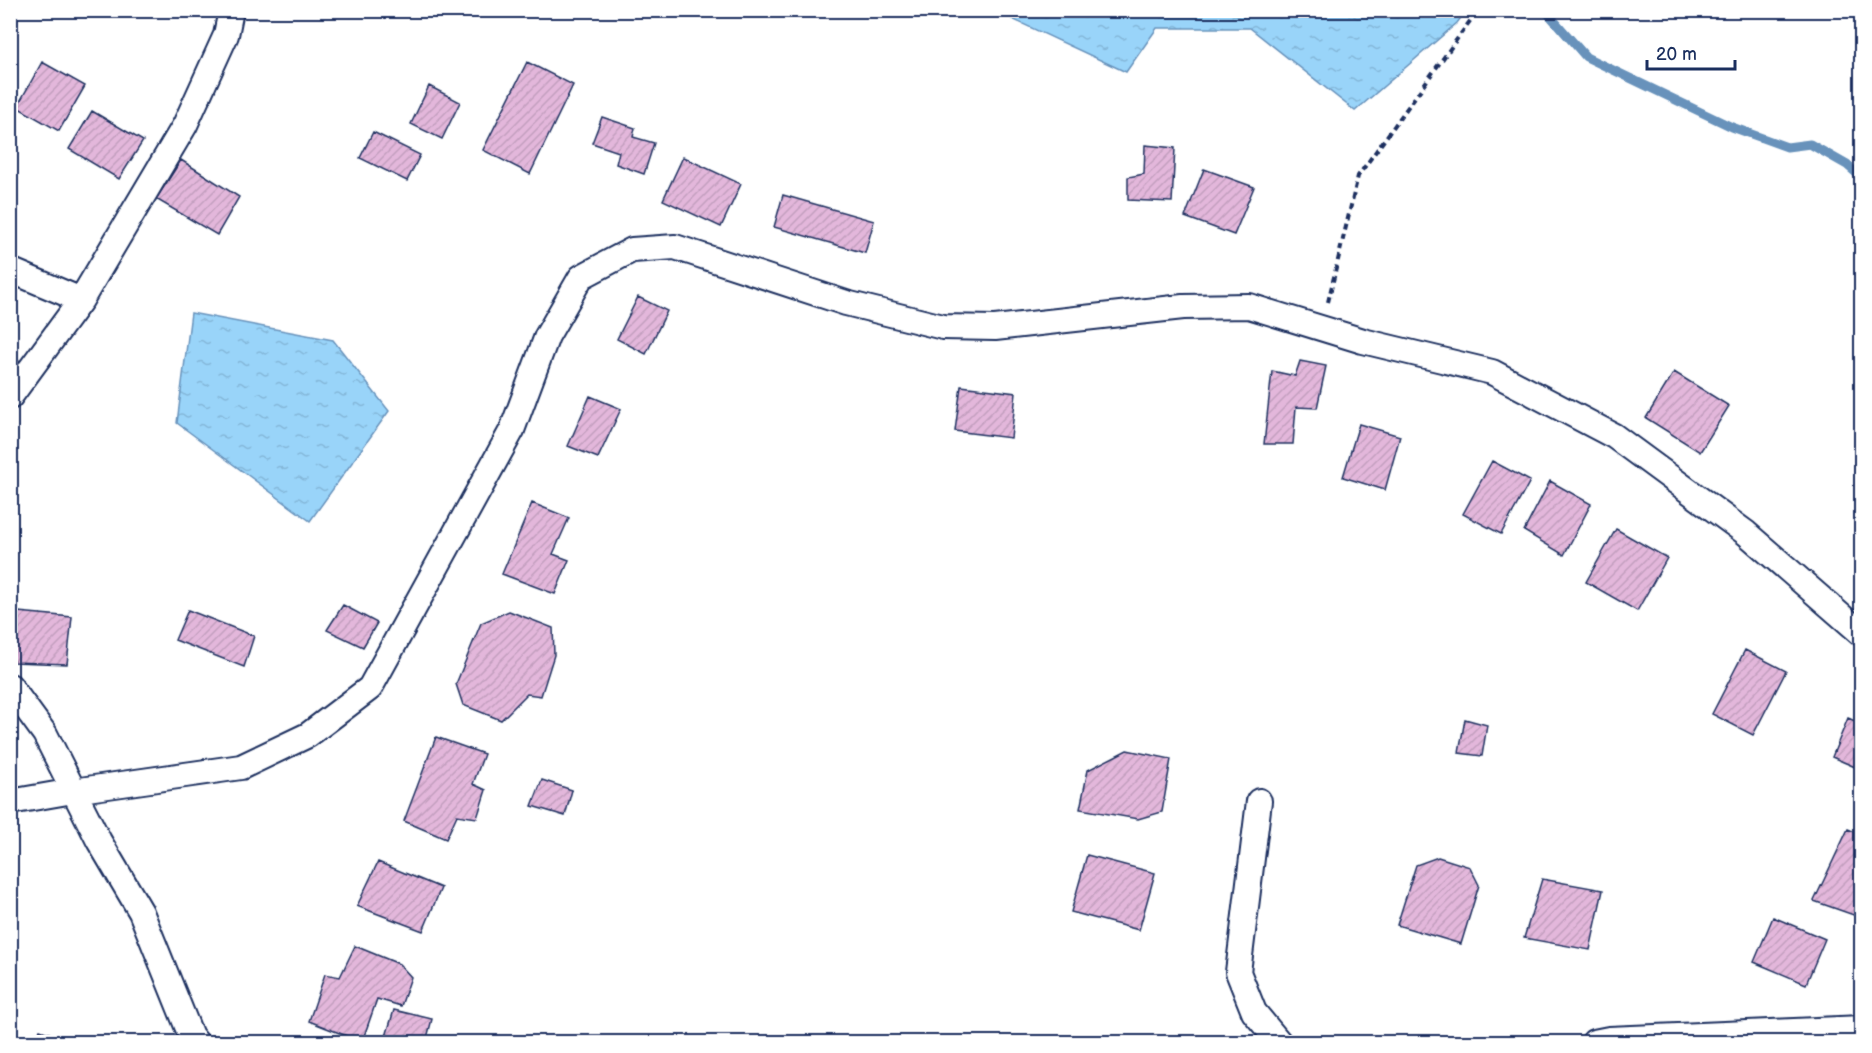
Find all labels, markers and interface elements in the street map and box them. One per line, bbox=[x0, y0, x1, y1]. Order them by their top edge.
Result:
scale bar bbox=[1647, 33, 1736, 71]
text: 20 m bbox=[1656, 44, 1697, 65]

